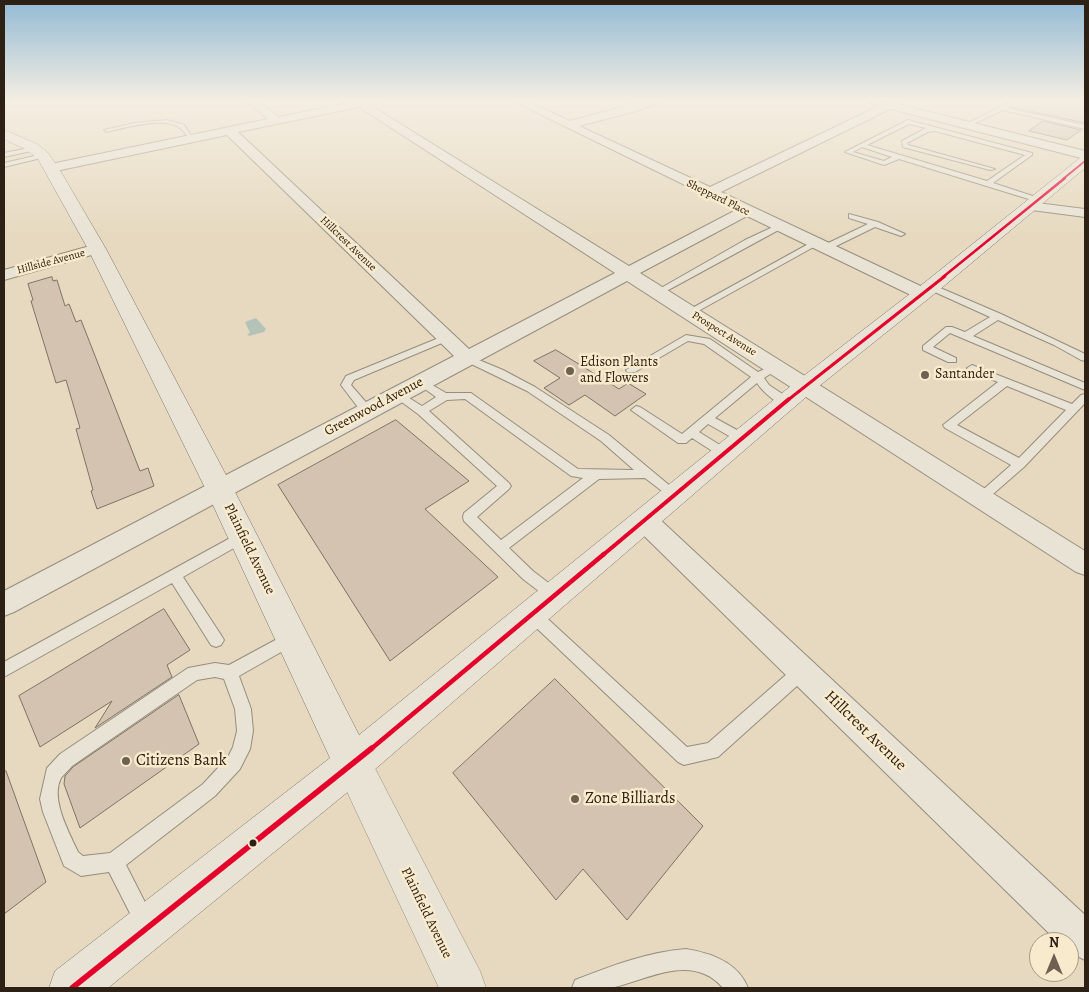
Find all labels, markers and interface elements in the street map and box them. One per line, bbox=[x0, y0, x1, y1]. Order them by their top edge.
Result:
street label: Sheppard Place bbox=[684, 177, 752, 219]
street label: Hillcrest Avenue bbox=[317, 214, 379, 274]
street label: Hillside Avenue bbox=[16, 247, 86, 277]
street label: Prospect Avenue bbox=[689, 309, 759, 359]
place label: Edison Plants and Flowers bbox=[580, 355, 658, 388]
marker: Edison Plants and Flowers bbox=[564, 365, 576, 377]
place label: Santander bbox=[935, 367, 994, 383]
marker: Santander bbox=[919, 369, 931, 381]
street label: Greenwood Avenue bbox=[322, 374, 426, 440]
street label: Plainfield Avenue bbox=[220, 501, 278, 597]
street label: Hillcrest Avenue bbox=[820, 687, 910, 775]
place label: Citizens Bank bbox=[136, 751, 227, 771]
marker: Citizens Bank bbox=[120, 755, 132, 767]
place label: Zone Billiards bbox=[585, 789, 676, 809]
marker: Zone Billiards bbox=[569, 793, 581, 805]
unlabelled marker bbox=[248, 838, 258, 848]
street label: Plainfield Avenue bbox=[397, 865, 455, 961]
north arrow bbox=[1029, 932, 1079, 982]
text: N bbox=[1049, 933, 1059, 952]

